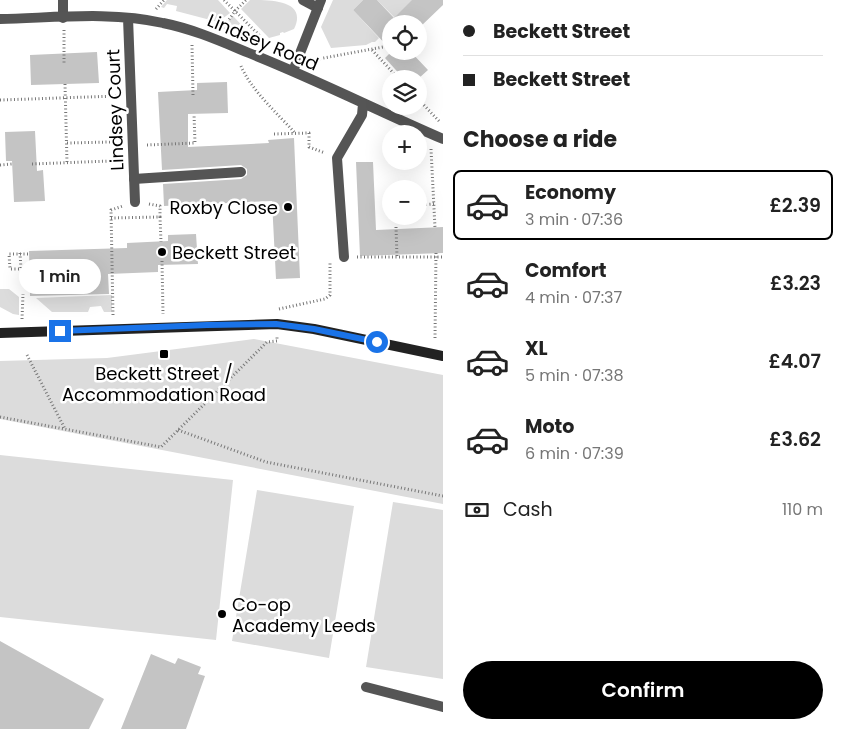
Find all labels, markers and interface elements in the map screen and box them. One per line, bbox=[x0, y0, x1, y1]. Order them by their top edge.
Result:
street label: Lindsey Road bbox=[204, 7, 322, 77]
map controls bbox=[382, 15, 427, 225]
button: locate bbox=[382, 15, 427, 60]
text: Beckett Street bbox=[493, 18, 630, 45]
street label: Lindsey Court bbox=[100, 49, 130, 171]
text: Beckett Street bbox=[493, 66, 630, 93]
button: layers bbox=[382, 70, 427, 115]
text: Choose a ride bbox=[463, 124, 617, 155]
button: + bbox=[382, 125, 427, 170]
text: Economy bbox=[525, 179, 616, 206]
button: − bbox=[382, 180, 427, 225]
icon: car bbox=[465, 183, 510, 228]
text: £2.39 bbox=[769, 192, 821, 219]
place label: Roxby Close bbox=[169, 195, 278, 220]
marker: Roxby Close bbox=[282, 201, 294, 213]
text: 3 min · 07:36 bbox=[525, 208, 623, 231]
place label: Beckett Street bbox=[172, 240, 296, 265]
marker: Beckett Street bbox=[156, 246, 168, 258]
text: Comfort bbox=[525, 257, 607, 284]
callout: 1 min bbox=[19, 258, 101, 294]
icon: car bbox=[465, 261, 510, 306]
text: 1 min bbox=[39, 265, 81, 288]
text: £3.23 bbox=[770, 270, 821, 297]
text: 4 min · 07:37 bbox=[525, 286, 622, 309]
route end bbox=[49, 320, 71, 342]
route start bbox=[366, 331, 388, 353]
text: XL bbox=[525, 335, 548, 362]
icon: car bbox=[465, 339, 510, 384]
marker: Beckett Street / Accommodation Road bbox=[158, 348, 170, 360]
text: £4.07 bbox=[768, 348, 821, 375]
place label: Beckett Street / Accommodation Road bbox=[62, 361, 266, 407]
text: 5 min · 07:38 bbox=[525, 364, 624, 387]
text: Moto bbox=[525, 413, 574, 440]
icon: car bbox=[465, 417, 510, 462]
text: £3.62 bbox=[769, 426, 821, 453]
text: 6 min · 07:39 bbox=[525, 442, 624, 465]
icon: cash bbox=[463, 496, 491, 524]
text: Cash bbox=[503, 496, 553, 523]
text: 110 m bbox=[782, 498, 823, 521]
place label: Co-op Academy Leeds bbox=[232, 592, 376, 638]
marker: Co-op Academy Leeds bbox=[216, 608, 228, 620]
button: Confirm bbox=[463, 661, 823, 719]

